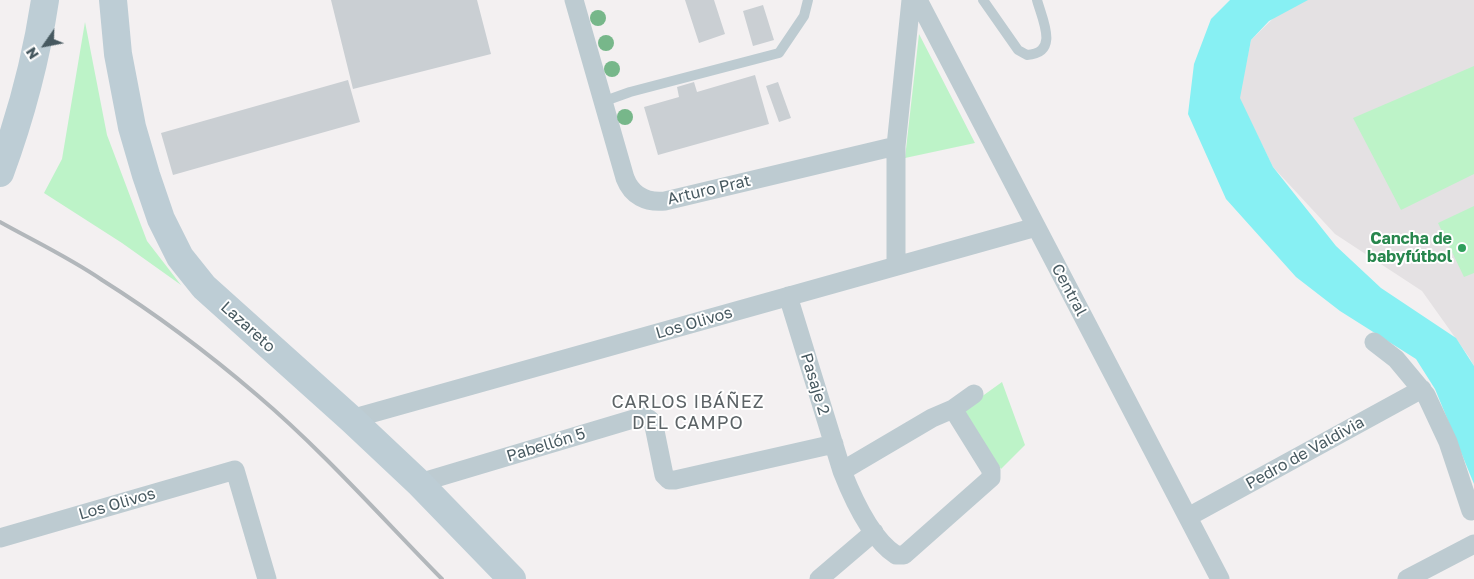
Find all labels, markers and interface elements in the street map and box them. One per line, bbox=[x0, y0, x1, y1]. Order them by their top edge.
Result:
north arrow bbox=[20, 20, 70, 70]
text: N bbox=[22, 44, 42, 63]
street label: Arturo Prat bbox=[665, 171, 753, 209]
place label: Cancha de babyfútbol bbox=[1367, 229, 1452, 267]
marker: Cancha de babyfútbol bbox=[1456, 242, 1468, 254]
street label: Central bbox=[1047, 261, 1091, 319]
street label: Lazareto bbox=[217, 297, 279, 357]
street label: Los Olivos bbox=[653, 303, 735, 343]
street label: Pasaje 2 bbox=[797, 351, 833, 417]
district label: CARLOS IBÁÑEZ DEL CAMPO bbox=[610, 391, 766, 434]
street label: Pedro de Valdivia bbox=[1242, 413, 1368, 493]
street label: Pabellón 5 bbox=[504, 424, 588, 466]
street label: Los Olivos bbox=[76, 484, 158, 524]

